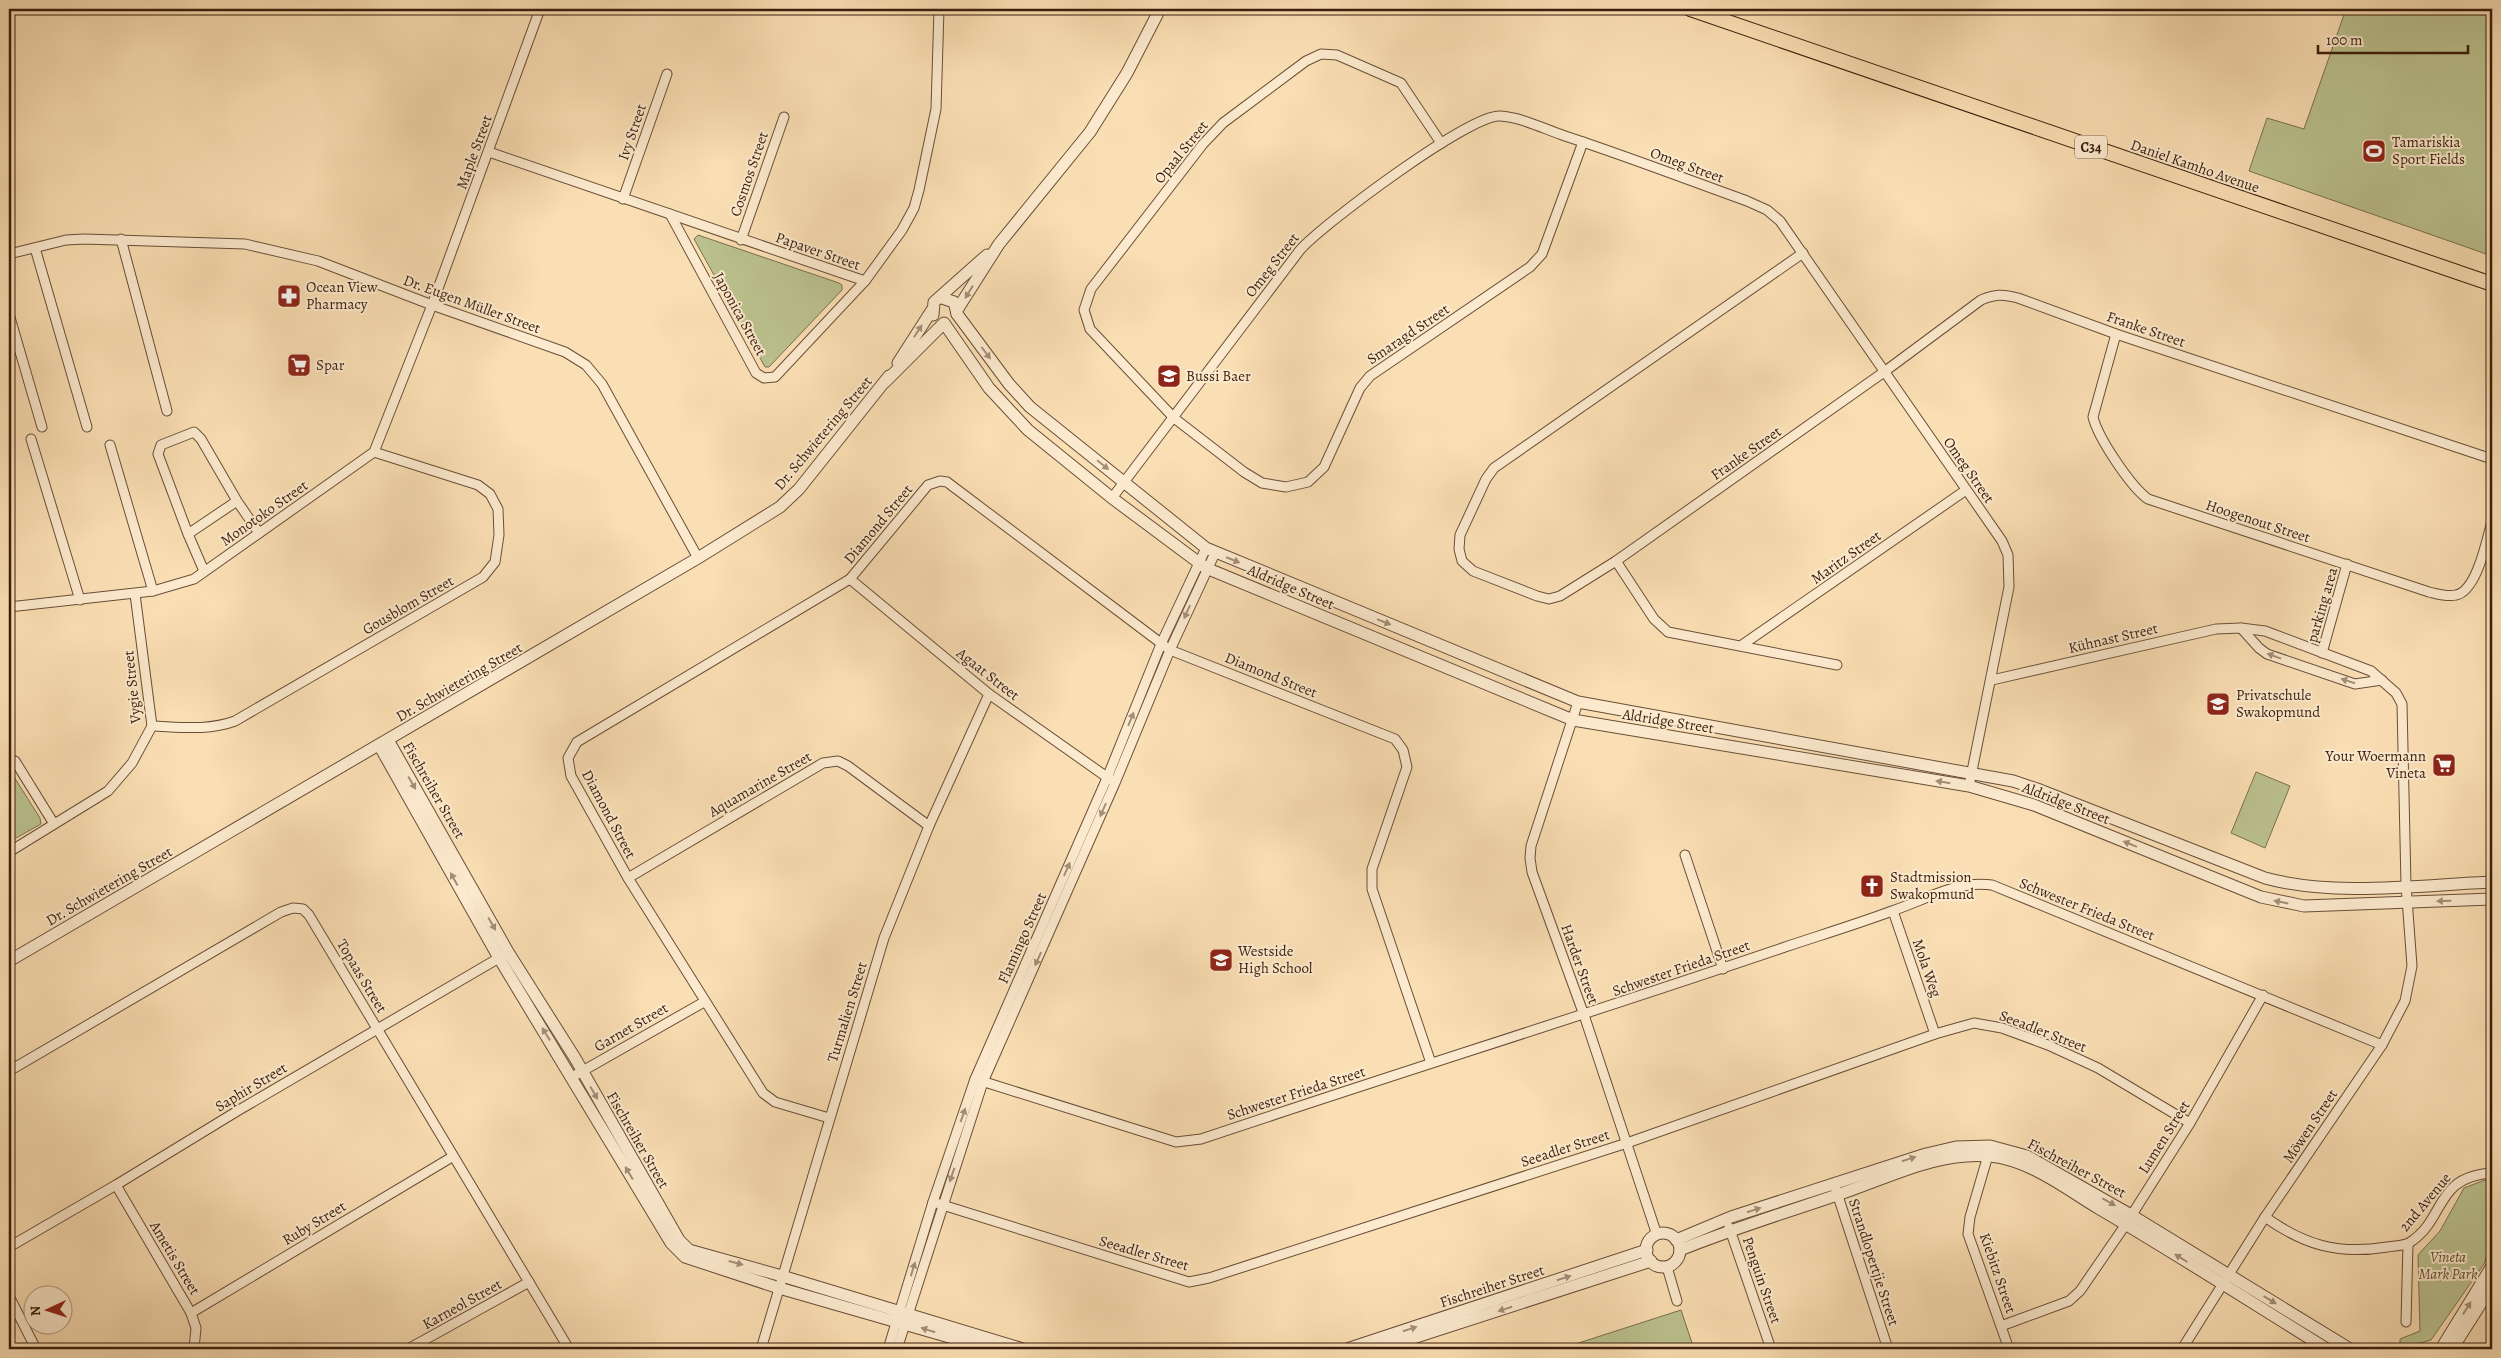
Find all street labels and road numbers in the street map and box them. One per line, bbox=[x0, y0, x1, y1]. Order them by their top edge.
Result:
street label: Ivy Street bbox=[613, 101, 651, 163]
street label: Maple Street bbox=[451, 112, 497, 192]
street label: Opaal Street bbox=[1149, 116, 1213, 188]
street label: Cosmos Street bbox=[725, 129, 773, 219]
street label: Daniel Kamho Avenue bbox=[2128, 135, 2262, 198]
road number: C34 bbox=[2075, 136, 2107, 158]
street label: Omeg Street bbox=[1647, 142, 1727, 188]
street label: Papaver Street bbox=[773, 227, 863, 275]
street label: Omeg Street bbox=[1240, 229, 1304, 301]
street label: Japonica Street bbox=[709, 269, 771, 359]
street label: Dr. Eugen Müller Street bbox=[401, 270, 543, 338]
street label: Smaragd Street bbox=[1363, 299, 1453, 369]
street label: Franke Street bbox=[2104, 306, 2188, 352]
street label: Dr. Schwietering Street bbox=[769, 372, 877, 494]
street label: Franke Street bbox=[1707, 421, 1785, 485]
street label: Omeg Street bbox=[1939, 433, 1999, 507]
street label: Monotoko Street bbox=[216, 475, 312, 551]
street label: Diamond Street bbox=[839, 480, 917, 568]
street label: Hoogenout Street bbox=[2203, 495, 2313, 547]
street label: Maritz Street bbox=[1807, 525, 1885, 588]
street label: Aldridge Street bbox=[1244, 559, 1337, 614]
street label: parking area bbox=[2302, 565, 2342, 645]
street label: Gousblom Street bbox=[359, 571, 457, 639]
street label: Kühnast Street bbox=[2066, 618, 2160, 658]
street label: Dr. Schwietering Street bbox=[392, 638, 526, 726]
street label: Agaat Street bbox=[952, 642, 1024, 705]
street label: Diamond Street bbox=[1222, 647, 1320, 703]
street label: Vygie Street bbox=[118, 649, 146, 726]
street label: Aldridge Street bbox=[1620, 704, 1715, 738]
street label: Fischreiher Street bbox=[398, 738, 470, 842]
street label: Aquamarine Street bbox=[704, 746, 815, 822]
street label: Diamond Street bbox=[577, 766, 641, 862]
street label: Aldridge Street bbox=[2018, 777, 2113, 829]
street label: Dr. Schwietering Street bbox=[42, 842, 176, 930]
street label: Schwester Frieda Street bbox=[2016, 873, 2158, 945]
street label: Flamingo Street bbox=[993, 889, 1051, 987]
street label: Harder Street bbox=[1556, 921, 1604, 1007]
street label: Topaas Street bbox=[332, 935, 392, 1017]
street label: Schwester Frieda Street bbox=[1610, 935, 1752, 1001]
street label: Mola Weg bbox=[1908, 936, 1946, 1000]
street label: Turmalien Street bbox=[822, 959, 872, 1065]
street label: Garnet Street bbox=[590, 998, 672, 1056]
street label: Seeadler Street bbox=[1996, 1005, 2090, 1057]
street label: Saphir Street bbox=[211, 1058, 291, 1116]
street label: Schwester Frieda Street bbox=[1224, 1061, 1368, 1125]
street label: Möwen Street bbox=[2278, 1085, 2342, 1167]
street label: Fischreiher Street bbox=[602, 1088, 674, 1192]
street label: Lumen Street bbox=[2134, 1096, 2194, 1177]
street label: Seeadler Street bbox=[1518, 1124, 1612, 1172]
street label: Fischreiher Street bbox=[2024, 1134, 2130, 1202]
street label: 2nd Avenue bbox=[2395, 1168, 2456, 1236]
street label: Ruby Street bbox=[279, 1196, 350, 1250]
street label: Strandlopertjie Street bbox=[1844, 1196, 1904, 1328]
street label: Ametis Street bbox=[145, 1217, 205, 1299]
street label: Kiebitz Street bbox=[1975, 1230, 2021, 1316]
street label: Seeadler Street bbox=[1097, 1231, 1191, 1275]
street label: Penguin Street bbox=[1738, 1234, 1786, 1326]
street label: Fischreiher Street bbox=[1437, 1260, 1547, 1312]
street label: Karneol Street bbox=[419, 1274, 505, 1334]

